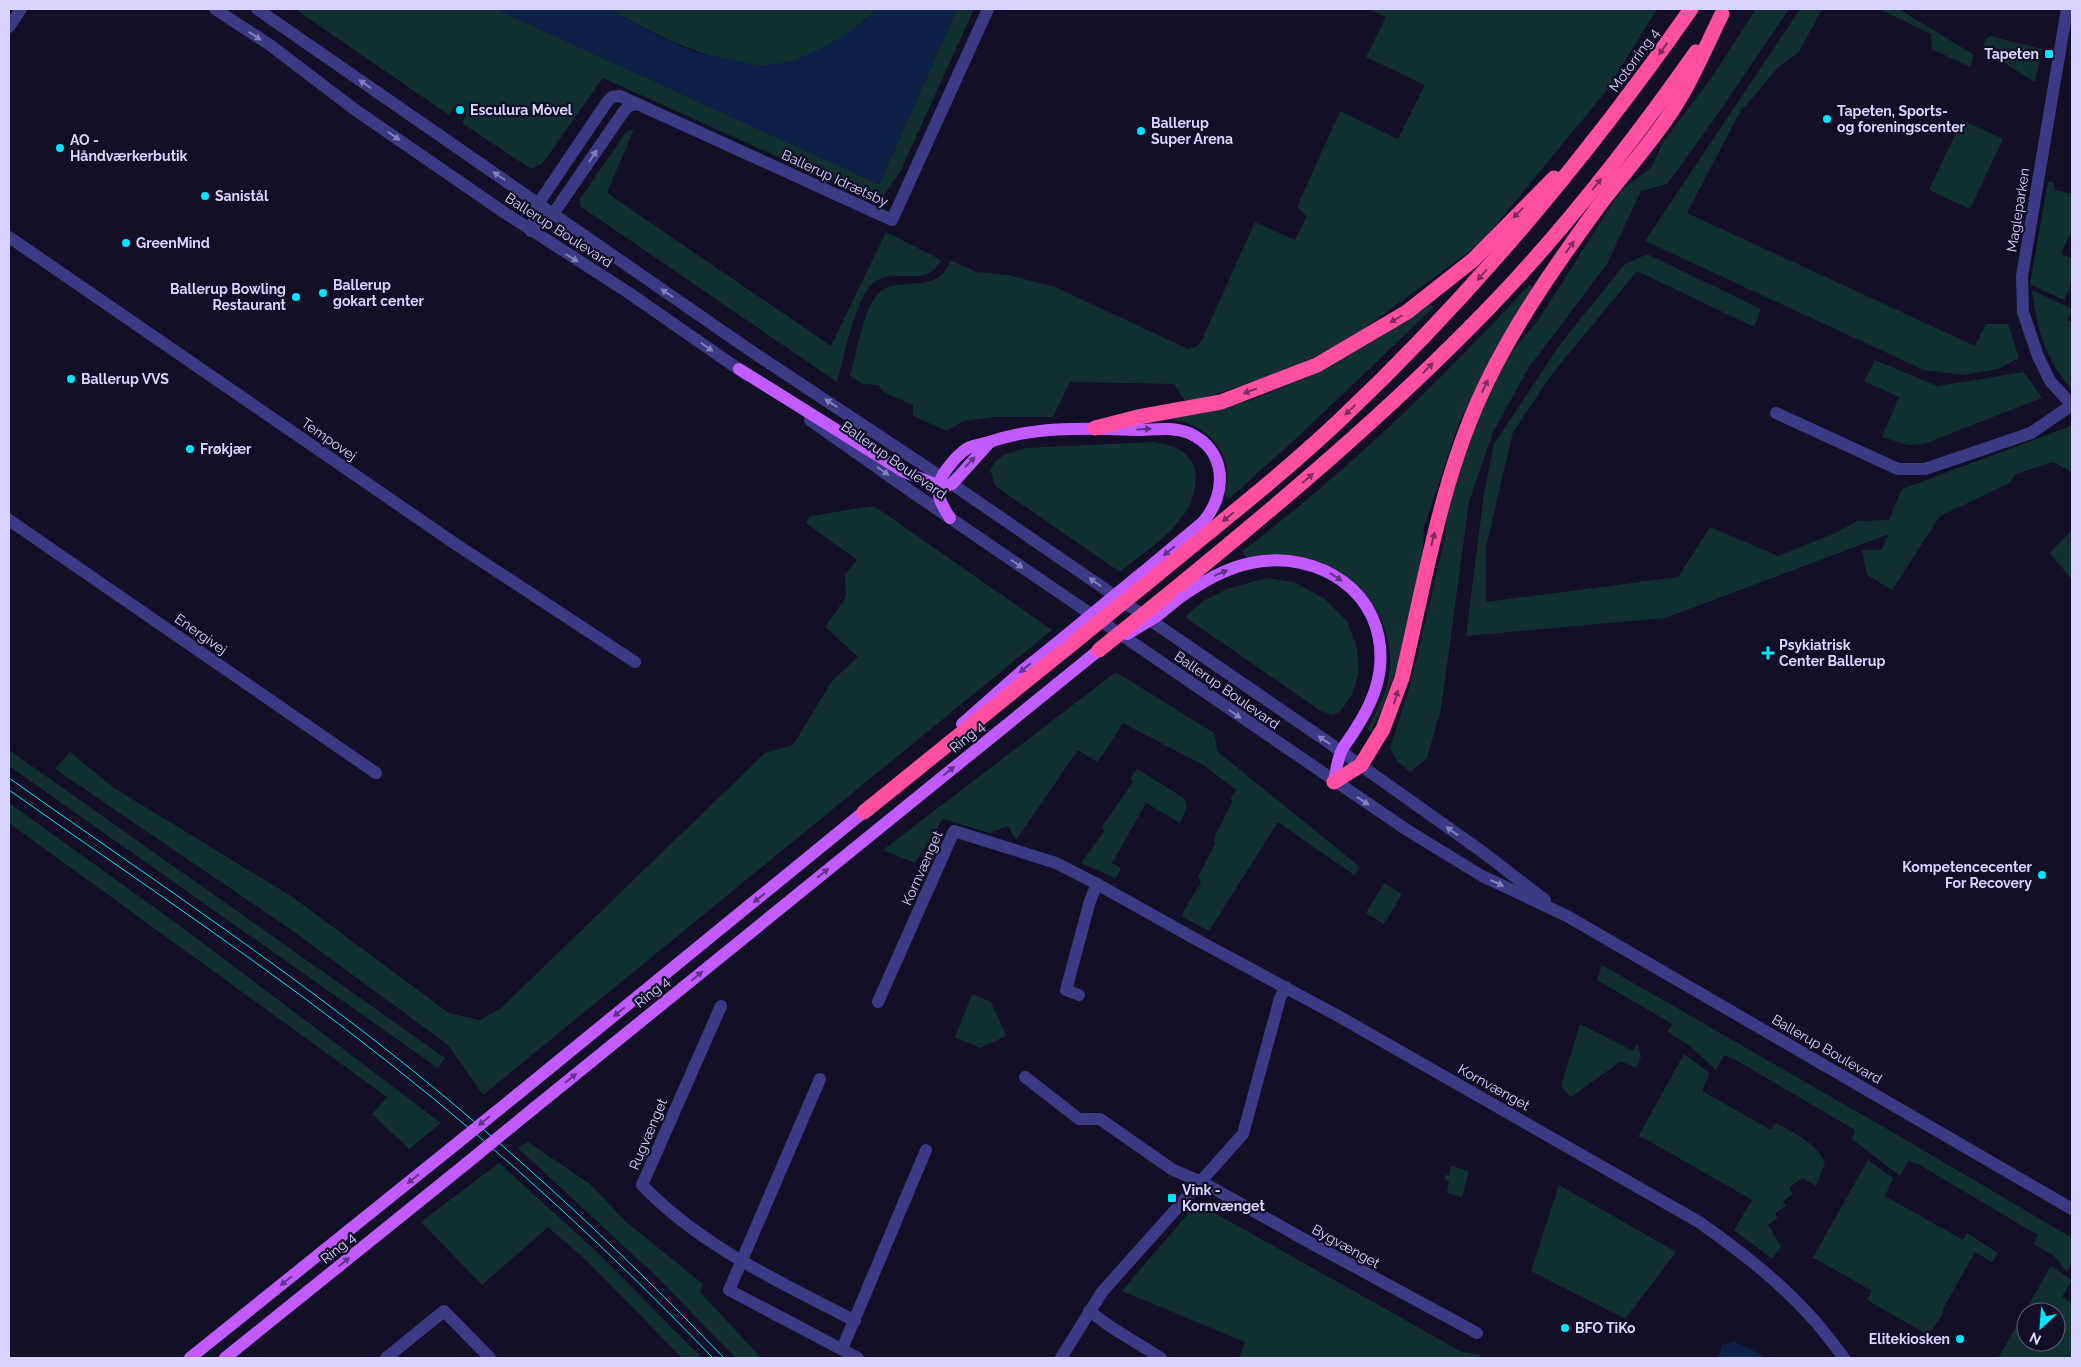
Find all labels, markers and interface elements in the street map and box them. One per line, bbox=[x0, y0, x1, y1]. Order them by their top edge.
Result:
street label: Motorring 4 bbox=[1606, 25, 1662, 95]
one-way arrow bbox=[249, 31, 262, 40]
one-way arrow bbox=[1658, 42, 1668, 56]
place label: Tapeten bbox=[1984, 46, 2039, 62]
marker: Tapeten bbox=[2043, 48, 2055, 60]
one-way arrow bbox=[358, 79, 372, 89]
place label: Esculura Mòvel bbox=[470, 102, 573, 118]
place label: Tapeten, Sports- og foreningscenter bbox=[1837, 103, 1966, 135]
marker: Esculura Mòvel bbox=[454, 104, 466, 116]
marker: Tapeten, Sports- og foreningscenter bbox=[1821, 113, 1833, 125]
place label: Ballerup Super Arena bbox=[1151, 115, 1233, 147]
marker: Ballerup Super Arena bbox=[1135, 125, 1147, 137]
one-way arrow bbox=[387, 131, 401, 141]
place label: AO - Håndværkerbutik bbox=[70, 132, 188, 164]
marker: AO - Håndværkerbutik bbox=[54, 142, 66, 154]
street label: Ballerup Idrætsby bbox=[779, 146, 891, 210]
one-way arrow bbox=[588, 150, 598, 163]
street label: Magleparken bbox=[2003, 167, 2033, 253]
one-way arrow bbox=[492, 172, 506, 181]
one-way arrow bbox=[1591, 178, 1602, 191]
place label: Sanistål bbox=[215, 188, 269, 204]
street label: Ballerup Boulevard bbox=[502, 189, 616, 271]
marker: Sanistål bbox=[199, 190, 211, 202]
one-way arrow bbox=[1512, 207, 1524, 219]
place label: GreenMind bbox=[136, 235, 210, 251]
marker: GreenMind bbox=[120, 237, 132, 249]
one-way arrow bbox=[1565, 241, 1575, 254]
one-way arrow bbox=[565, 253, 578, 262]
one-way arrow bbox=[1476, 268, 1487, 281]
place label: Ballerup gokart center bbox=[333, 277, 425, 309]
place label: Ballerup Bowling Restaurant bbox=[170, 281, 287, 313]
marker: Ballerup gokart center bbox=[317, 287, 329, 299]
one-way arrow bbox=[660, 288, 674, 298]
marker: Ballerup Bowling Restaurant bbox=[290, 291, 302, 303]
one-way arrow bbox=[1388, 315, 1403, 323]
one-way arrow bbox=[701, 342, 714, 352]
one-way arrow bbox=[1422, 362, 1434, 374]
place label: Ballerup VVS bbox=[81, 371, 169, 387]
marker: Ballerup VVS bbox=[65, 373, 77, 385]
one-way arrow bbox=[1482, 379, 1490, 393]
one-way arrow bbox=[1243, 387, 1257, 395]
one-way arrow bbox=[825, 399, 838, 408]
one-way arrow bbox=[1344, 404, 1356, 416]
street label: Tempovej bbox=[298, 414, 360, 464]
street label: Ballerup Boulevard bbox=[838, 418, 950, 502]
one-way arrow bbox=[1136, 425, 1152, 433]
place label: Frøkjær bbox=[200, 441, 252, 457]
marker: Frøkjær bbox=[184, 443, 196, 455]
one-way arrow bbox=[964, 457, 976, 469]
one-way arrow bbox=[876, 466, 890, 476]
one-way arrow bbox=[1302, 472, 1314, 484]
one-way arrow bbox=[1221, 511, 1234, 522]
one-way arrow bbox=[1429, 531, 1437, 546]
one-way arrow bbox=[1162, 545, 1175, 556]
one-way arrow bbox=[1010, 559, 1023, 569]
one-way arrow bbox=[1214, 569, 1228, 577]
one-way arrow bbox=[1329, 572, 1342, 581]
one-way arrow bbox=[1088, 577, 1102, 587]
street label: Energivej bbox=[172, 610, 230, 658]
place label: Psykiatrisk Center Ballerup bbox=[1779, 637, 1885, 669]
marker: Psykiatrisk Center Ballerup bbox=[1761, 646, 1775, 660]
street label: Ballerup Boulevard bbox=[1171, 648, 1283, 732]
one-way arrow bbox=[1019, 663, 1032, 674]
one-way arrow bbox=[1392, 689, 1400, 704]
one-way arrow bbox=[1228, 709, 1242, 719]
street label: Ring 4 bbox=[946, 718, 988, 756]
one-way arrow bbox=[1317, 735, 1330, 745]
one-way arrow bbox=[942, 765, 955, 776]
one-way arrow bbox=[1356, 797, 1370, 806]
one-way arrow bbox=[1446, 826, 1459, 836]
street label: Kornvænget bbox=[898, 828, 946, 908]
place label: Kompetencecenter For Recovery bbox=[1902, 859, 2033, 891]
one-way arrow bbox=[816, 868, 829, 879]
marker: Kompetencecenter For Recovery bbox=[2036, 869, 2048, 881]
one-way arrow bbox=[1490, 879, 1504, 887]
one-way arrow bbox=[753, 893, 766, 904]
one-way arrow bbox=[690, 970, 703, 981]
street label: Ring 4 bbox=[631, 973, 673, 1011]
one-way arrow bbox=[613, 1006, 625, 1017]
street label: Ballerup Boulevard bbox=[1769, 1011, 1885, 1087]
street label: Kornvænget bbox=[1455, 1061, 1533, 1113]
one-way arrow bbox=[564, 1073, 577, 1084]
street label: Rugvænget bbox=[626, 1096, 670, 1172]
one-way arrow bbox=[478, 1116, 491, 1127]
one-way arrow bbox=[406, 1174, 419, 1185]
place label: Vink - Kornvænget bbox=[1182, 1182, 1265, 1214]
marker: Vink - Kornvænget bbox=[1166, 1192, 1178, 1204]
street label: Bygvænget bbox=[1309, 1221, 1383, 1271]
street label: Ring 4 bbox=[317, 1229, 359, 1267]
one-way arrow bbox=[338, 1256, 351, 1267]
one-way arrow bbox=[280, 1276, 293, 1287]
north arrow bbox=[2016, 1302, 2066, 1352]
place label: BFO TiKo bbox=[1575, 1320, 1636, 1336]
marker: BFO TiKo bbox=[1559, 1322, 1571, 1334]
text: N bbox=[2027, 1329, 2044, 1348]
place label: Elitekiosken bbox=[1869, 1331, 1950, 1347]
marker: Elitekiosken bbox=[1954, 1333, 1966, 1345]

